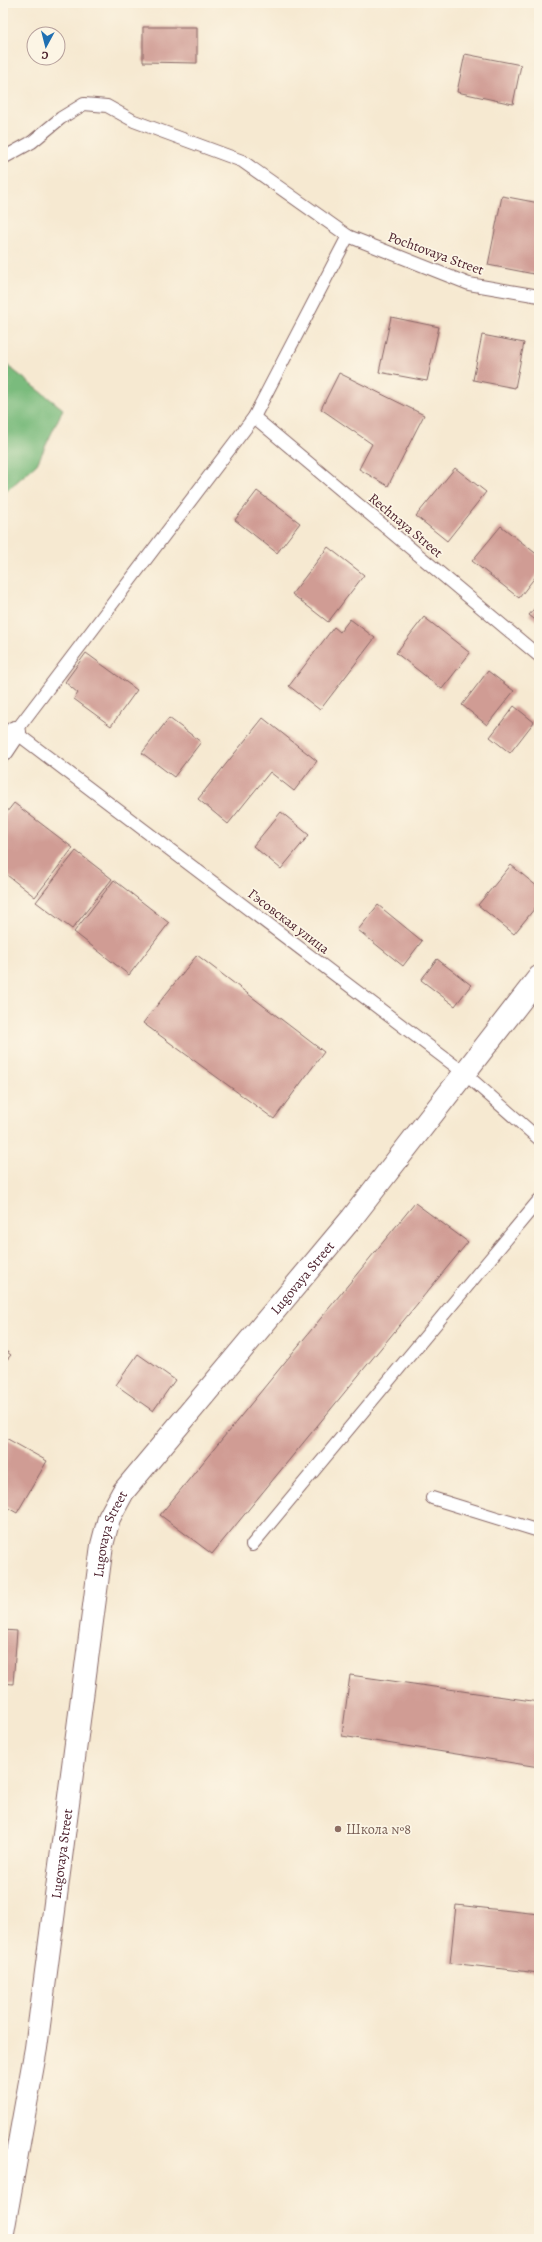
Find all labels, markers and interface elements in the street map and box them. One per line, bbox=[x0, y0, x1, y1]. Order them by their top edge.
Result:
north arrow bbox=[26, 26, 66, 66]
text: С bbox=[40, 48, 49, 63]
street label: Pochtovaya Street bbox=[385, 227, 487, 280]
street label: Rechnaya Street bbox=[365, 489, 447, 562]
street label: Гэсовская улица bbox=[244, 884, 334, 959]
street label: Lugovaya Street bbox=[266, 1237, 339, 1319]
street label: Lugovaya Street bbox=[89, 1487, 132, 1579]
street label: Lugovaya Street bbox=[47, 1807, 77, 1900]
place label: Школа №8 bbox=[346, 1820, 411, 1839]
marker: Школа №8 bbox=[333, 1824, 343, 1834]

